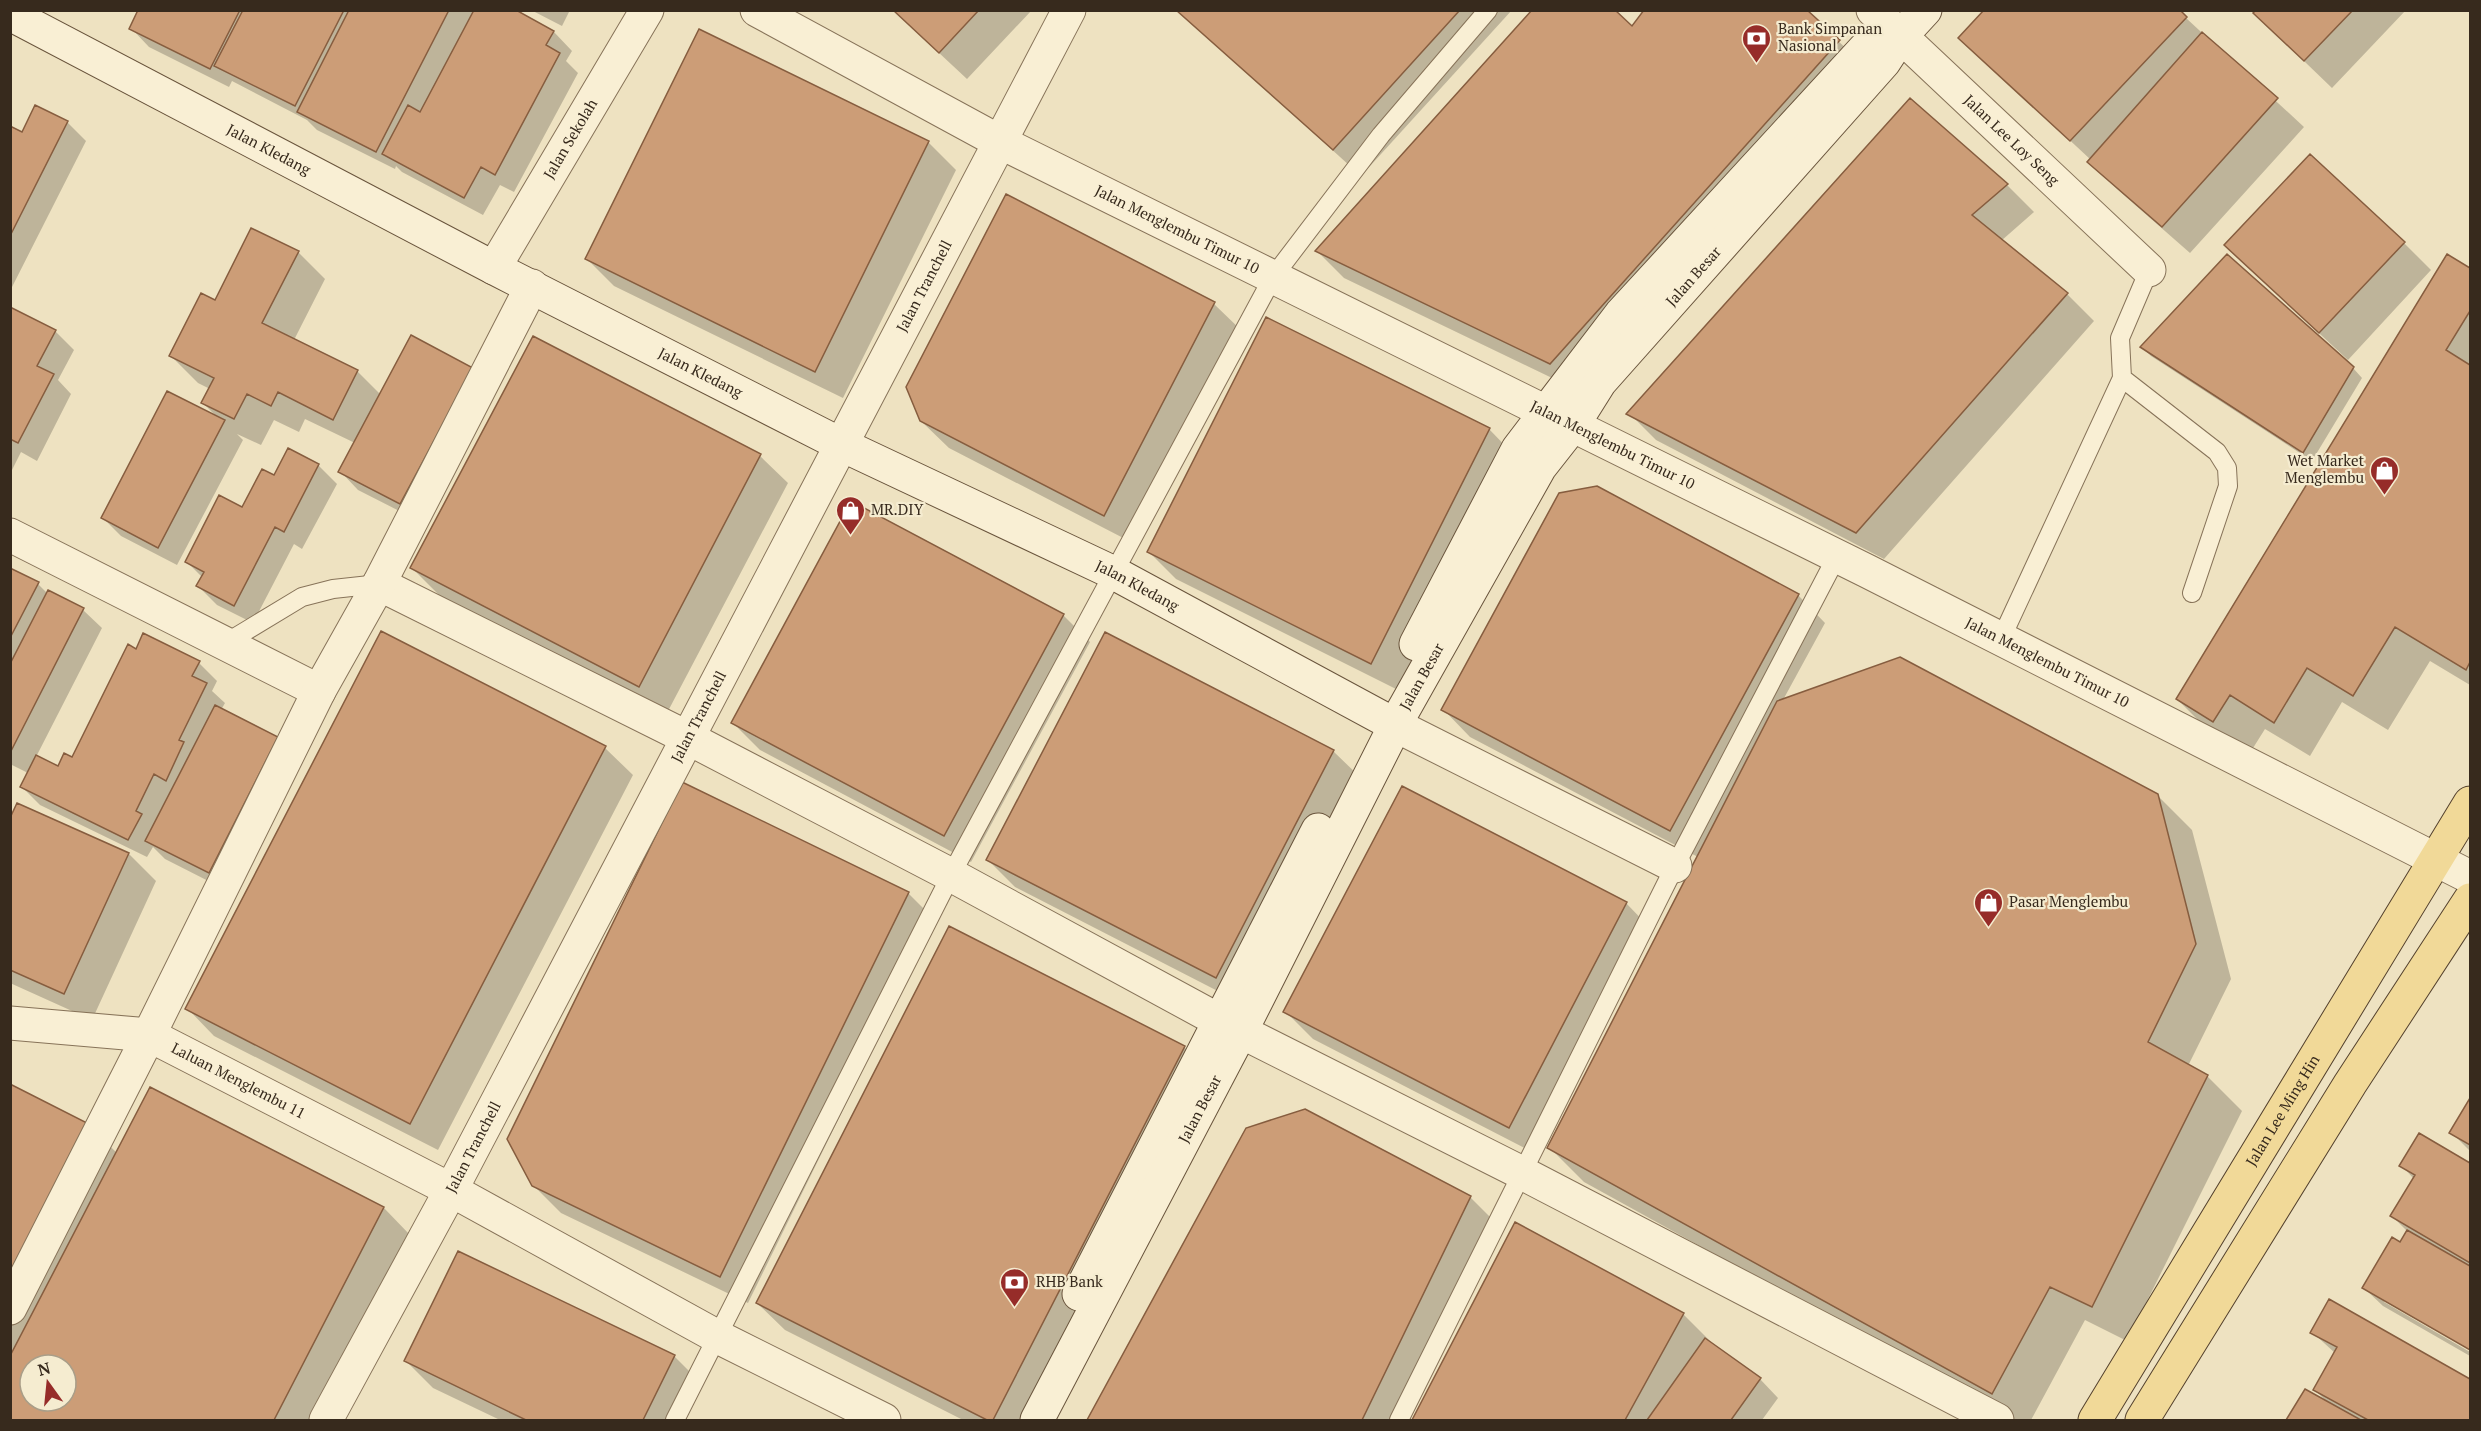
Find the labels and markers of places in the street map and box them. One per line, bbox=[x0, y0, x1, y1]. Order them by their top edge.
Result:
place label: Bank Simpanan Nasional bbox=[1778, 18, 1882, 55]
bank icon: Bank Simpanan Nasional bbox=[1741, 22, 1773, 64]
place label: Wet Market Menglembu bbox=[2285, 450, 2364, 487]
shop icon: Wet Market Menglembu bbox=[2369, 454, 2401, 496]
shop icon: MR.DIY bbox=[834, 494, 866, 536]
place label: MR.DIY bbox=[871, 499, 924, 519]
shop icon: Pasar Menglembu bbox=[1972, 886, 2004, 928]
place label: Pasar Menglembu bbox=[2009, 891, 2129, 911]
bank icon: RHB Bank bbox=[999, 1266, 1031, 1308]
place label: RHB Bank bbox=[1036, 1271, 1103, 1291]

